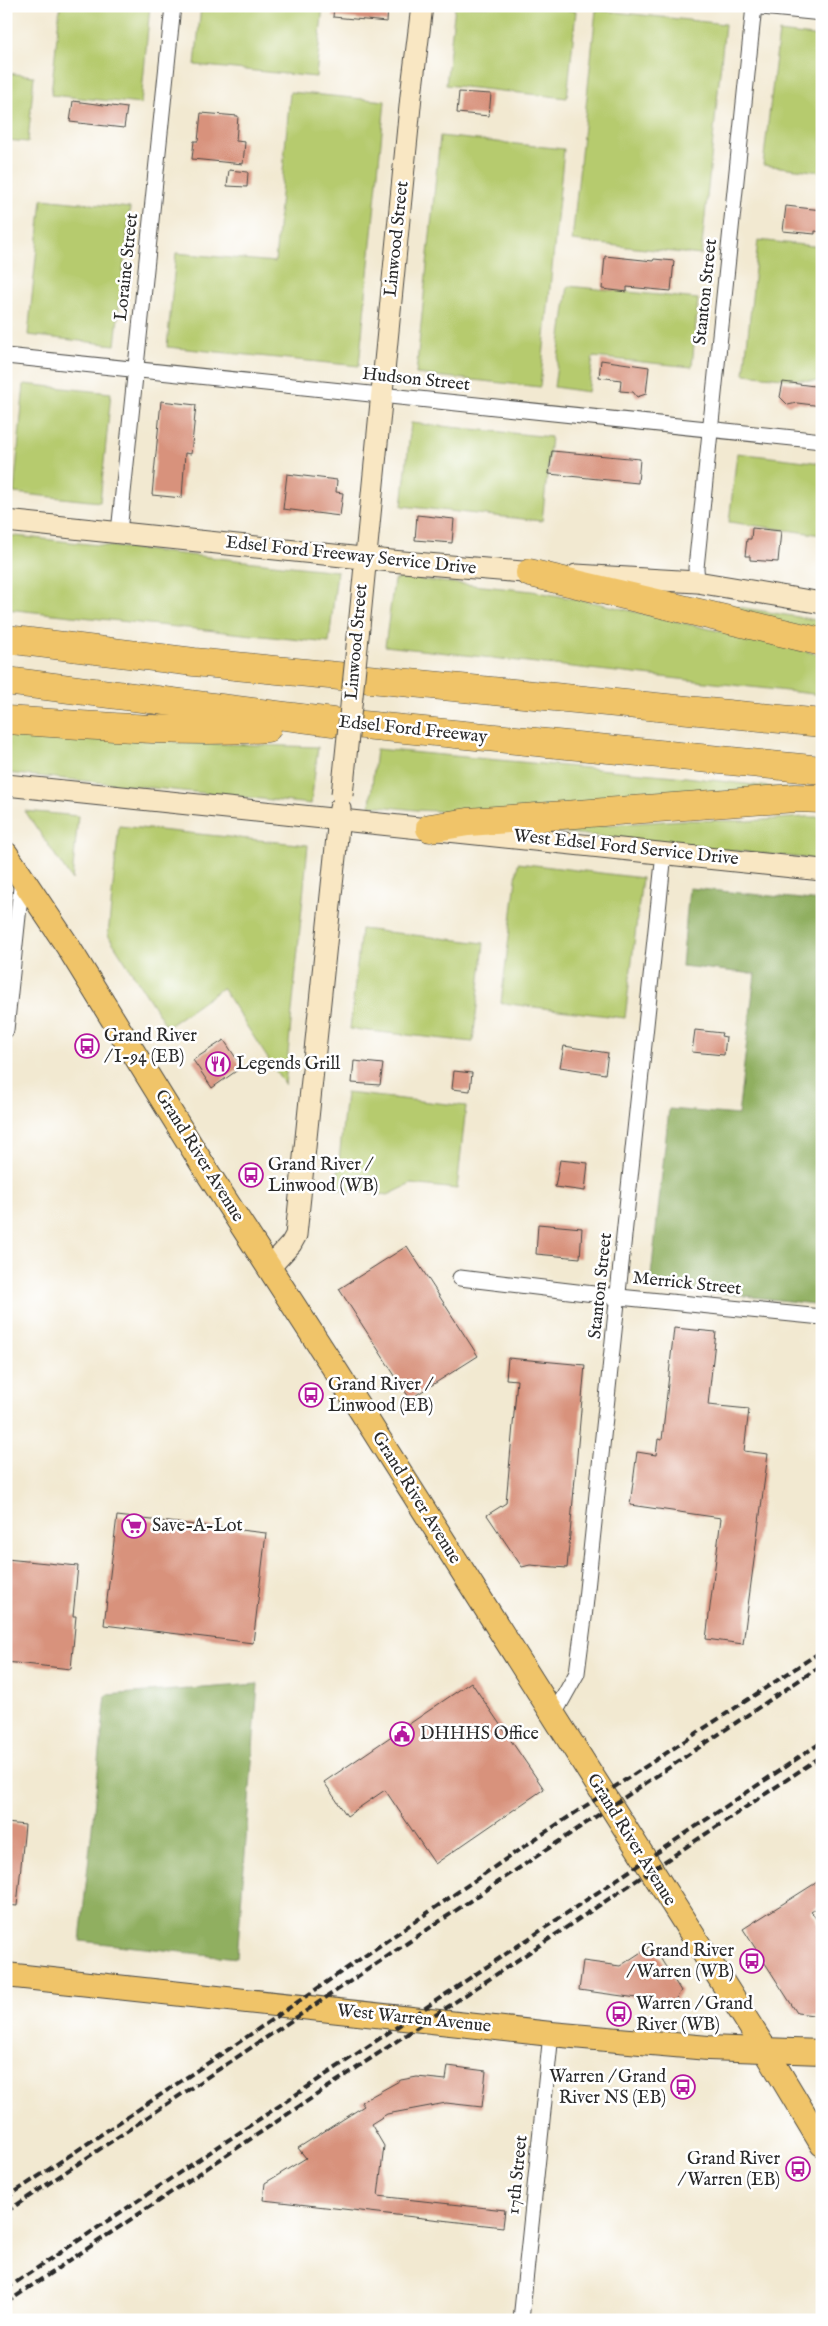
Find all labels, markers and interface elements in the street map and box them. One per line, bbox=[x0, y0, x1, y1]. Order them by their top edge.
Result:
street label: Linwood Street bbox=[379, 180, 415, 298]
street label: Loraine Street bbox=[110, 212, 144, 322]
street label: Stanton Street bbox=[689, 238, 723, 346]
street label: Hudson Street bbox=[361, 363, 471, 397]
street label: Edsel Ford Freeway Service Drive bbox=[225, 531, 477, 581]
street label: Linwood Street bbox=[340, 583, 374, 701]
street label: Edsel Ford Freeway bbox=[338, 711, 489, 749]
street label: West Edsel Ford Service Drive bbox=[512, 825, 740, 871]
place label: Grand River / I-94 (EB) bbox=[104, 1025, 197, 1069]
bus stop icon: Grand River / I-94 (EB) bbox=[74, 1033, 100, 1059]
restaurant icon: Legends Grill bbox=[205, 1051, 231, 1077]
place label: Legends Grill bbox=[236, 1053, 340, 1076]
street label: Grand River Avenue bbox=[149, 1086, 249, 1226]
place label: Grand River / Linwood (WB) bbox=[268, 1154, 378, 1198]
bus stop icon: Grand River / Linwood (WB) bbox=[238, 1162, 264, 1188]
street label: Stanton Street bbox=[584, 1232, 618, 1340]
street label: Merrick Street bbox=[632, 1267, 742, 1301]
place label: Grand River / Linwood (EB) bbox=[328, 1374, 434, 1418]
bus stop icon: Grand River / Linwood (EB) bbox=[298, 1382, 324, 1408]
street label: Grand River Avenue bbox=[366, 1428, 466, 1568]
supermarket icon: Save-A-Lot bbox=[121, 1513, 147, 1539]
place label: Save-A-Lot bbox=[152, 1515, 243, 1538]
public building icon: DHHHS Office bbox=[389, 1721, 415, 1747]
place label: DHHHS Office bbox=[420, 1723, 539, 1746]
street label: Grand River Avenue bbox=[581, 1770, 681, 1910]
place label: Grand River / Warren (WB) bbox=[626, 1940, 734, 1984]
bus stop icon: Grand River / Warren (WB) bbox=[739, 1948, 765, 1974]
place label: Warren / Grand River (WB) bbox=[636, 1993, 753, 2037]
street label: West Warren Avenue bbox=[336, 1999, 492, 2039]
bus stop icon: Warren / Grand River (WB) bbox=[606, 2001, 632, 2027]
place label: Warren / Grand River NS (EB) bbox=[549, 2066, 666, 2110]
bus stop icon: Warren / Grand River NS (EB) bbox=[670, 2074, 696, 2100]
street label: 17th Street bbox=[502, 2134, 534, 2216]
place label: Grand River / Warren (EB) bbox=[677, 2148, 780, 2192]
bus stop icon: Grand River / Warren (EB) bbox=[785, 2156, 811, 2182]

